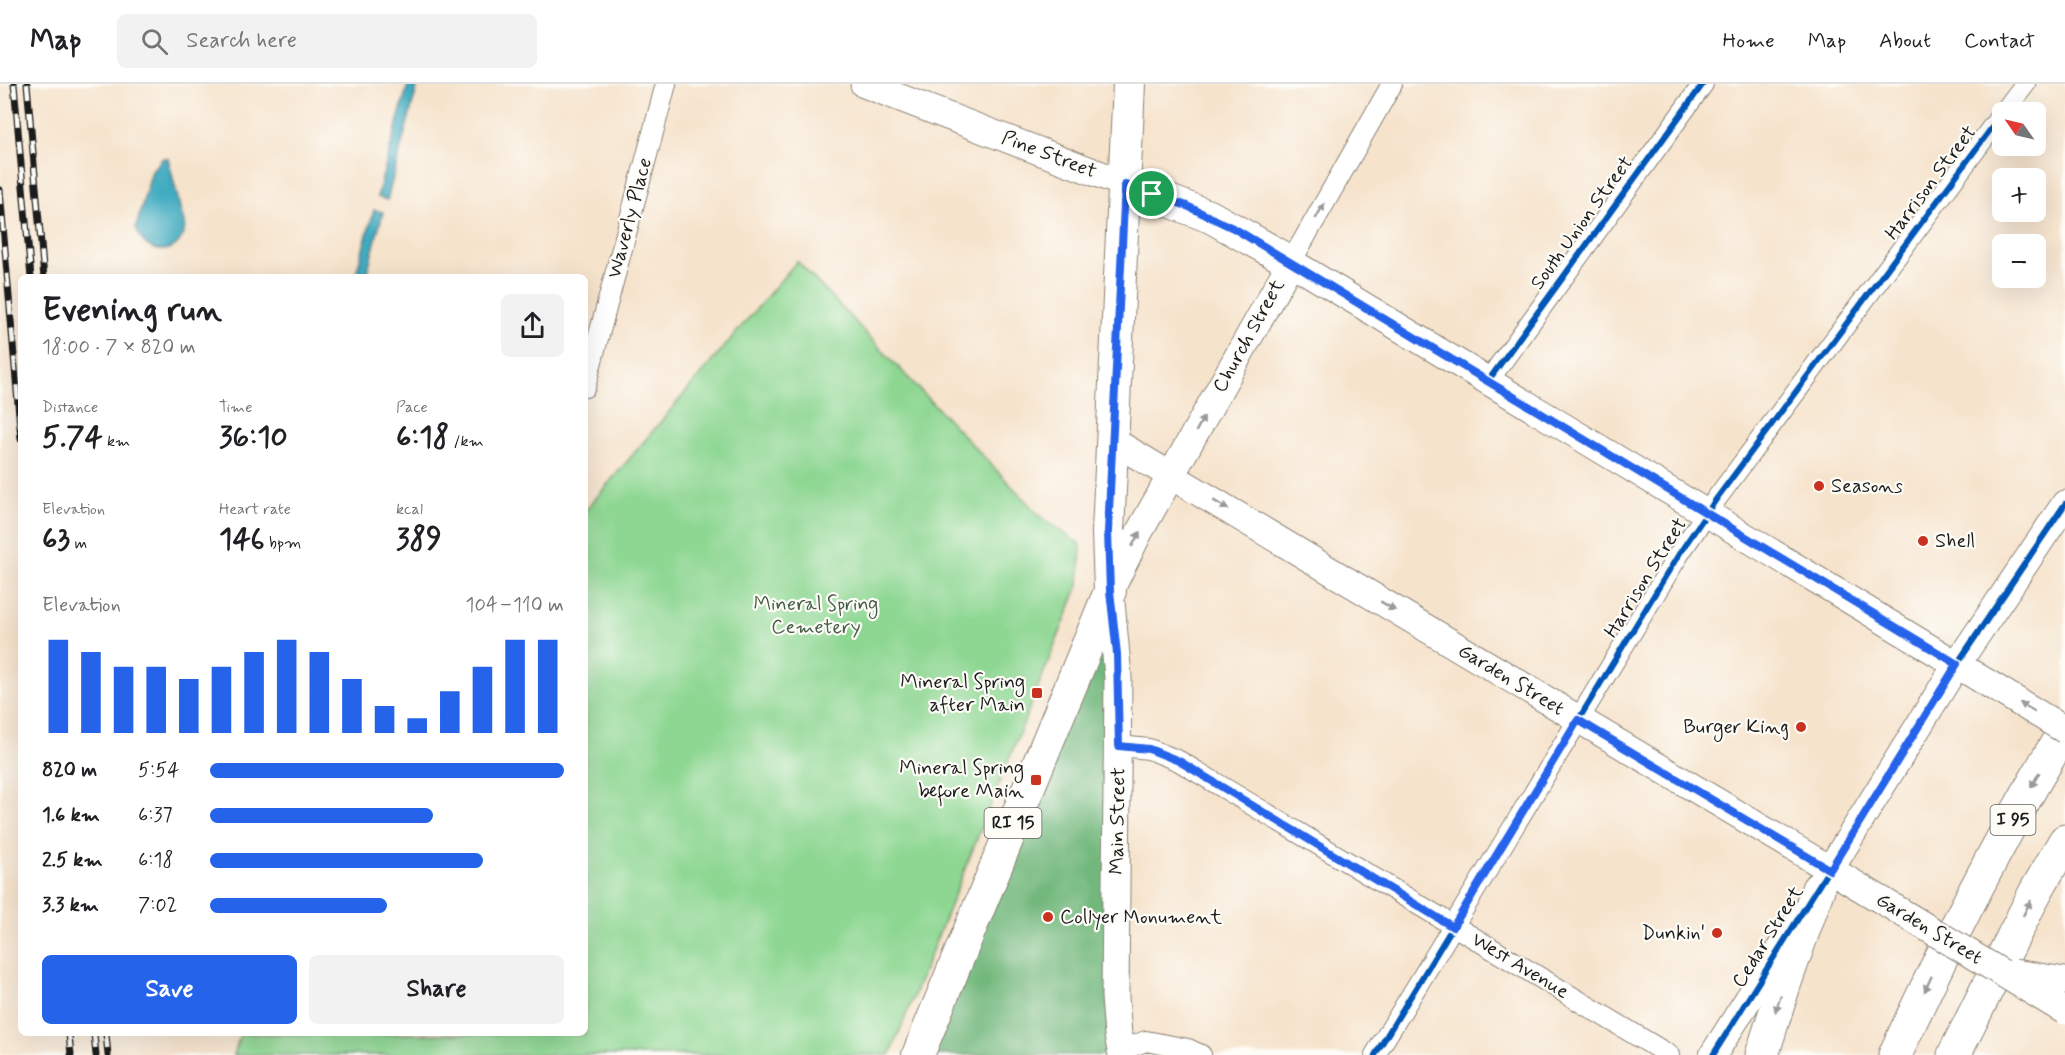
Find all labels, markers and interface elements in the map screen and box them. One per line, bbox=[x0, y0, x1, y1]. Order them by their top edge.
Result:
search box bbox=[117, 14, 537, 68]
text: Map bbox=[30, 23, 81, 60]
icon: search bbox=[138, 25, 171, 58]
text: Search here bbox=[186, 27, 297, 55]
text: Home bbox=[1723, 27, 1775, 55]
text: Map bbox=[1808, 27, 1846, 55]
text: About bbox=[1879, 27, 1931, 55]
text: Contact bbox=[1964, 27, 2035, 55]
north arrow bbox=[1992, 102, 2046, 156]
map controls bbox=[1992, 102, 2046, 288]
street label: Harrison Street bbox=[1879, 120, 1983, 246]
street label: Pine Street bbox=[998, 125, 1100, 185]
street label: South Union Street bbox=[1524, 151, 1640, 295]
street label: Waverly Place bbox=[601, 155, 659, 281]
pin bbox=[1126, 168, 1177, 219]
button: + bbox=[1992, 168, 2046, 222]
icon: arrive bbox=[1135, 177, 1168, 210]
one-way arrow bbox=[1314, 203, 1325, 219]
button: − bbox=[1992, 234, 2046, 288]
street label: Church Street bbox=[1207, 274, 1291, 398]
text: Evening run bbox=[42, 289, 222, 333]
button: share bbox=[501, 294, 564, 357]
text: 18:00 · 7 × 820 m bbox=[42, 334, 196, 361]
text: Distance bbox=[42, 397, 98, 418]
text: Time bbox=[219, 397, 253, 418]
text: Pace bbox=[396, 397, 428, 418]
one-way arrow bbox=[1195, 415, 1205, 432]
text: 5.74 bbox=[42, 418, 103, 457]
text: 36:10 bbox=[219, 418, 288, 457]
text: 6:18 bbox=[396, 418, 449, 457]
text: km bbox=[103, 431, 130, 452]
text: /km bbox=[449, 431, 484, 452]
place label: Seasons bbox=[1831, 473, 1903, 500]
marker: Seasons bbox=[1812, 479, 1826, 493]
text: Elevation bbox=[42, 499, 105, 520]
text: Heart rate bbox=[219, 499, 291, 520]
text: kcal bbox=[396, 499, 423, 520]
one-way arrow bbox=[1213, 500, 1229, 511]
street label: Harrison Street bbox=[1598, 513, 1694, 643]
text: 63 bbox=[42, 520, 70, 559]
text: 146 bbox=[219, 520, 265, 559]
text: 389 bbox=[396, 520, 442, 559]
place label: Shell bbox=[1935, 528, 1975, 555]
one-way arrow bbox=[1131, 530, 1141, 547]
text: m bbox=[70, 533, 87, 554]
text: bpm bbox=[265, 533, 301, 554]
marker: Shell bbox=[1916, 534, 1930, 548]
park label: Mineral Spring Cemetery bbox=[754, 591, 878, 641]
text: Elevation bbox=[42, 592, 121, 619]
text: 104–110 m bbox=[466, 592, 564, 619]
one-way arrow bbox=[1380, 601, 1397, 611]
street label: Garden Street bbox=[1453, 638, 1569, 722]
place label: Mineral Spring after Main bbox=[900, 669, 1025, 719]
marker: Mineral Spring after Main bbox=[1030, 686, 1044, 700]
one-way arrow bbox=[2018, 702, 2035, 712]
place label: Burger King bbox=[1683, 714, 1789, 742]
marker: Burger King bbox=[1794, 720, 1808, 734]
place label: Mineral Spring before Main bbox=[899, 755, 1024, 807]
text: 820 m bbox=[42, 757, 97, 784]
text: 5:54 bbox=[138, 757, 179, 784]
street label: Main Street bbox=[1104, 767, 1132, 875]
one-way arrow bbox=[2030, 772, 2041, 788]
marker: Mineral Spring before Main bbox=[1029, 773, 1043, 787]
text: 1.6 km bbox=[42, 802, 100, 829]
text: 6:37 bbox=[138, 802, 173, 829]
road number: I 95 bbox=[1990, 805, 2036, 835]
road number: RI 15 bbox=[984, 808, 1042, 838]
text: 2.5 km bbox=[42, 847, 103, 874]
text: 6:18 bbox=[138, 847, 173, 874]
street label: Cedar Street bbox=[1726, 881, 1810, 993]
street label: Garden Street bbox=[1871, 887, 1987, 971]
text: 3.3 km bbox=[42, 892, 99, 919]
text: 7:02 bbox=[138, 892, 177, 919]
one-way arrow bbox=[2022, 899, 2032, 916]
place label: Collyer Monument bbox=[1060, 904, 1222, 931]
marker: Collyer Monument bbox=[1041, 910, 1055, 924]
place label: Dunkin' bbox=[1642, 920, 1705, 947]
street label: West Avenue bbox=[1466, 926, 1574, 1006]
marker: Dunkin' bbox=[1710, 926, 1724, 940]
button: Save bbox=[42, 955, 297, 1024]
button: Share bbox=[309, 955, 564, 1024]
one-way arrow bbox=[1923, 975, 1933, 993]
one-way arrow bbox=[1773, 995, 1782, 1013]

